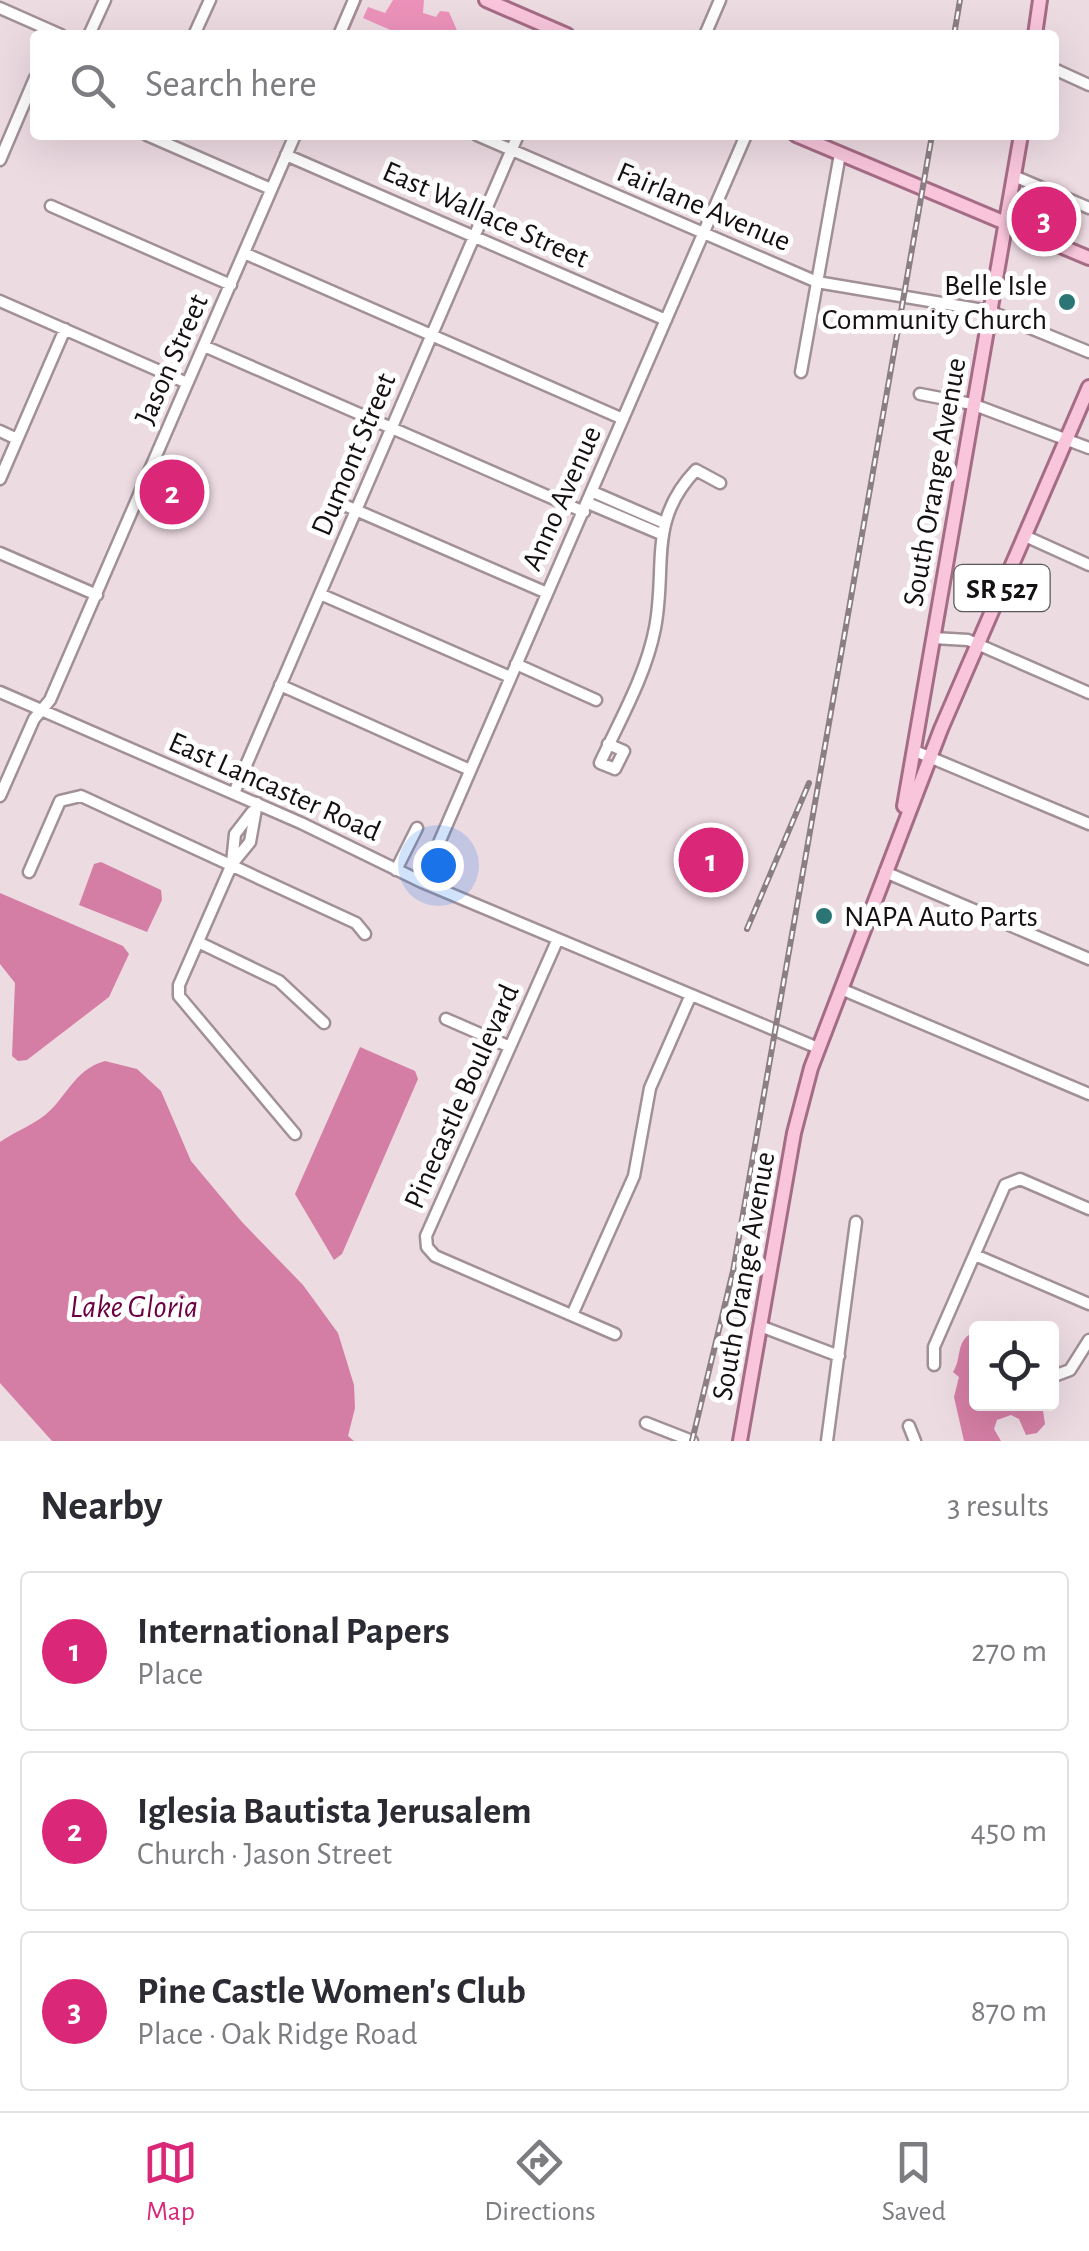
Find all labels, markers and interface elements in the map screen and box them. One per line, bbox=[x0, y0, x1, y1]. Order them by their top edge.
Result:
search box bbox=[30, 30, 1059, 140]
icon: search bbox=[65, 58, 120, 113]
text: Search here bbox=[145, 66, 317, 104]
street label: East Wallace Street bbox=[378, 156, 593, 274]
street label: Fairlane Avenue bbox=[612, 157, 795, 257]
pin: 3 bbox=[1012, 182, 1076, 256]
place label: Belle Isle Community Church bbox=[822, 271, 1047, 335]
street label: Jason Street bbox=[130, 289, 214, 429]
marker: Belle Isle Community Church bbox=[1056, 291, 1078, 313]
street label: South Orange Avenue bbox=[898, 355, 972, 609]
street label: Dumont Street bbox=[306, 368, 402, 540]
street label: Anno Avenue bbox=[517, 422, 607, 575]
pin: 2 bbox=[140, 454, 204, 530]
road number: SR 527 bbox=[954, 565, 1050, 611]
street label: East Lancaster Road bbox=[164, 727, 385, 847]
pin: 1 bbox=[678, 822, 744, 898]
your location bbox=[413, 840, 464, 891]
place label: NAPA Auto Parts bbox=[844, 902, 1038, 932]
marker: NAPA Auto Parts bbox=[813, 905, 835, 927]
street label: Pinecastle Boulevard bbox=[399, 980, 525, 1213]
street label: South Orange Avenue bbox=[707, 1149, 781, 1403]
water label: Lake Gloria bbox=[70, 1291, 198, 1323]
map controls bbox=[969, 1321, 1059, 1411]
button: locate bbox=[969, 1321, 1059, 1411]
text: Nearby bbox=[40, 1485, 163, 1527]
text: 3 results bbox=[947, 1490, 1049, 1522]
text: International Papers bbox=[137, 1613, 449, 1651]
text: 1 bbox=[69, 1635, 80, 1667]
text: 270 m bbox=[971, 1635, 1047, 1667]
text: Place bbox=[137, 1658, 203, 1690]
text: Iglesia Bautista Jerusalem bbox=[137, 1793, 532, 1831]
text: 2 bbox=[67, 1815, 82, 1847]
text: 450 m bbox=[970, 1815, 1047, 1847]
text: Church · Jason Street bbox=[137, 1838, 392, 1870]
text: Pine Castle Women's Club bbox=[137, 1973, 526, 2011]
text: 3 bbox=[68, 1995, 81, 2027]
text: 870 m bbox=[971, 1995, 1047, 2027]
text: Place · Oak Ridge Road bbox=[137, 2018, 418, 2050]
tab: Map bbox=[143, 2135, 198, 2229]
tab: Directions bbox=[484, 2135, 596, 2229]
tab: Saved bbox=[882, 2135, 946, 2229]

